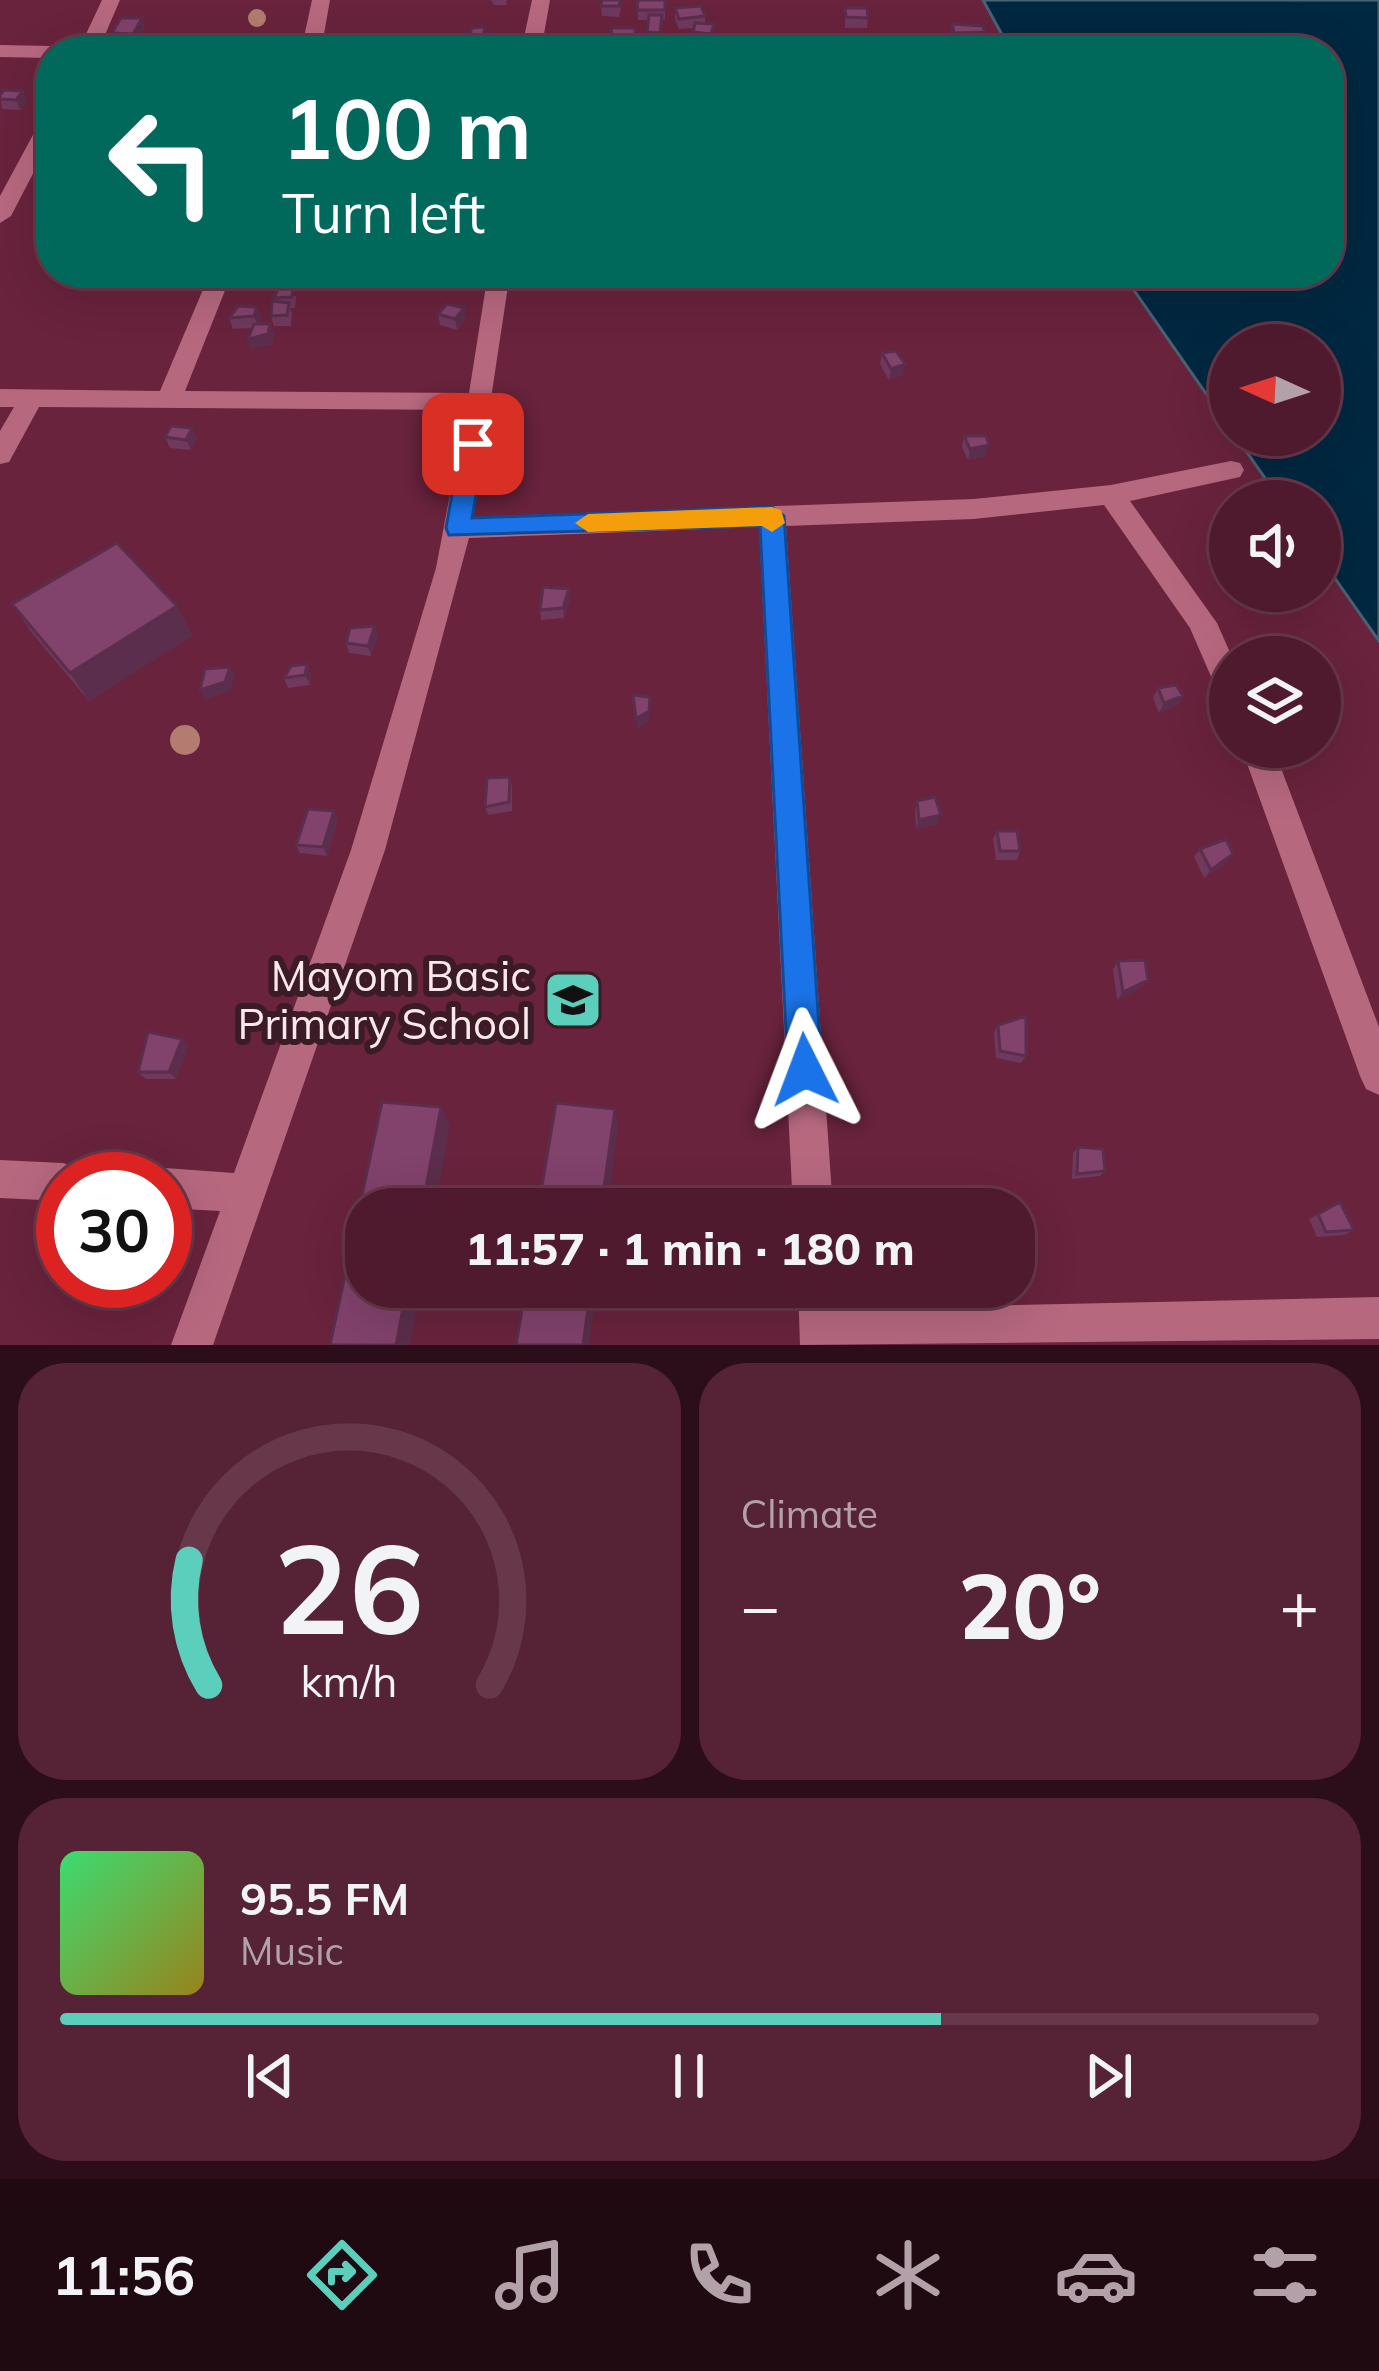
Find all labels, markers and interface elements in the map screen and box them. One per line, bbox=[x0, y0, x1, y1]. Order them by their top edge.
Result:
text: 100 m bbox=[282, 75, 532, 180]
icon: left bbox=[84, 84, 240, 240]
text: Turn left bbox=[282, 179, 485, 247]
north arrow bbox=[1209, 324, 1341, 456]
map controls bbox=[1209, 324, 1341, 768]
pin bbox=[422, 393, 524, 495]
icon: arrive bbox=[440, 411, 506, 477]
button: sound bbox=[1209, 480, 1341, 612]
button: layers bbox=[1209, 636, 1341, 768]
place label: Mayom Basic Primary School bbox=[237, 949, 531, 1050]
school or university icon: Mayom Basic Primary School bbox=[542, 969, 604, 1031]
position arrow bbox=[742, 1007, 868, 1133]
speed limit sign: 30 bbox=[36, 1152, 192, 1308]
text: 11:57 · 1 min · 180 m bbox=[465, 1220, 915, 1276]
text: Climate bbox=[741, 1489, 878, 1538]
text: 26 bbox=[274, 1509, 424, 1665]
text: 20° bbox=[958, 1549, 1101, 1662]
text: − bbox=[741, 1564, 780, 1647]
text: + bbox=[1279, 1564, 1319, 1647]
text: km/h bbox=[301, 1653, 398, 1707]
text: 95.5 FM bbox=[240, 1870, 409, 1926]
text: Music bbox=[240, 1926, 344, 1975]
icon: previous bbox=[237, 2043, 303, 2109]
icon: pause bbox=[656, 2043, 722, 2109]
icon: next bbox=[1076, 2043, 1142, 2109]
icon: directions bbox=[300, 2233, 384, 2317]
icon: music bbox=[488, 2233, 572, 2317]
icon: phone bbox=[677, 2233, 761, 2317]
icon: climate bbox=[866, 2233, 950, 2317]
icon: car bbox=[1054, 2233, 1138, 2317]
icon: filters bbox=[1243, 2233, 1327, 2317]
text: 11:56 bbox=[52, 2241, 195, 2309]

